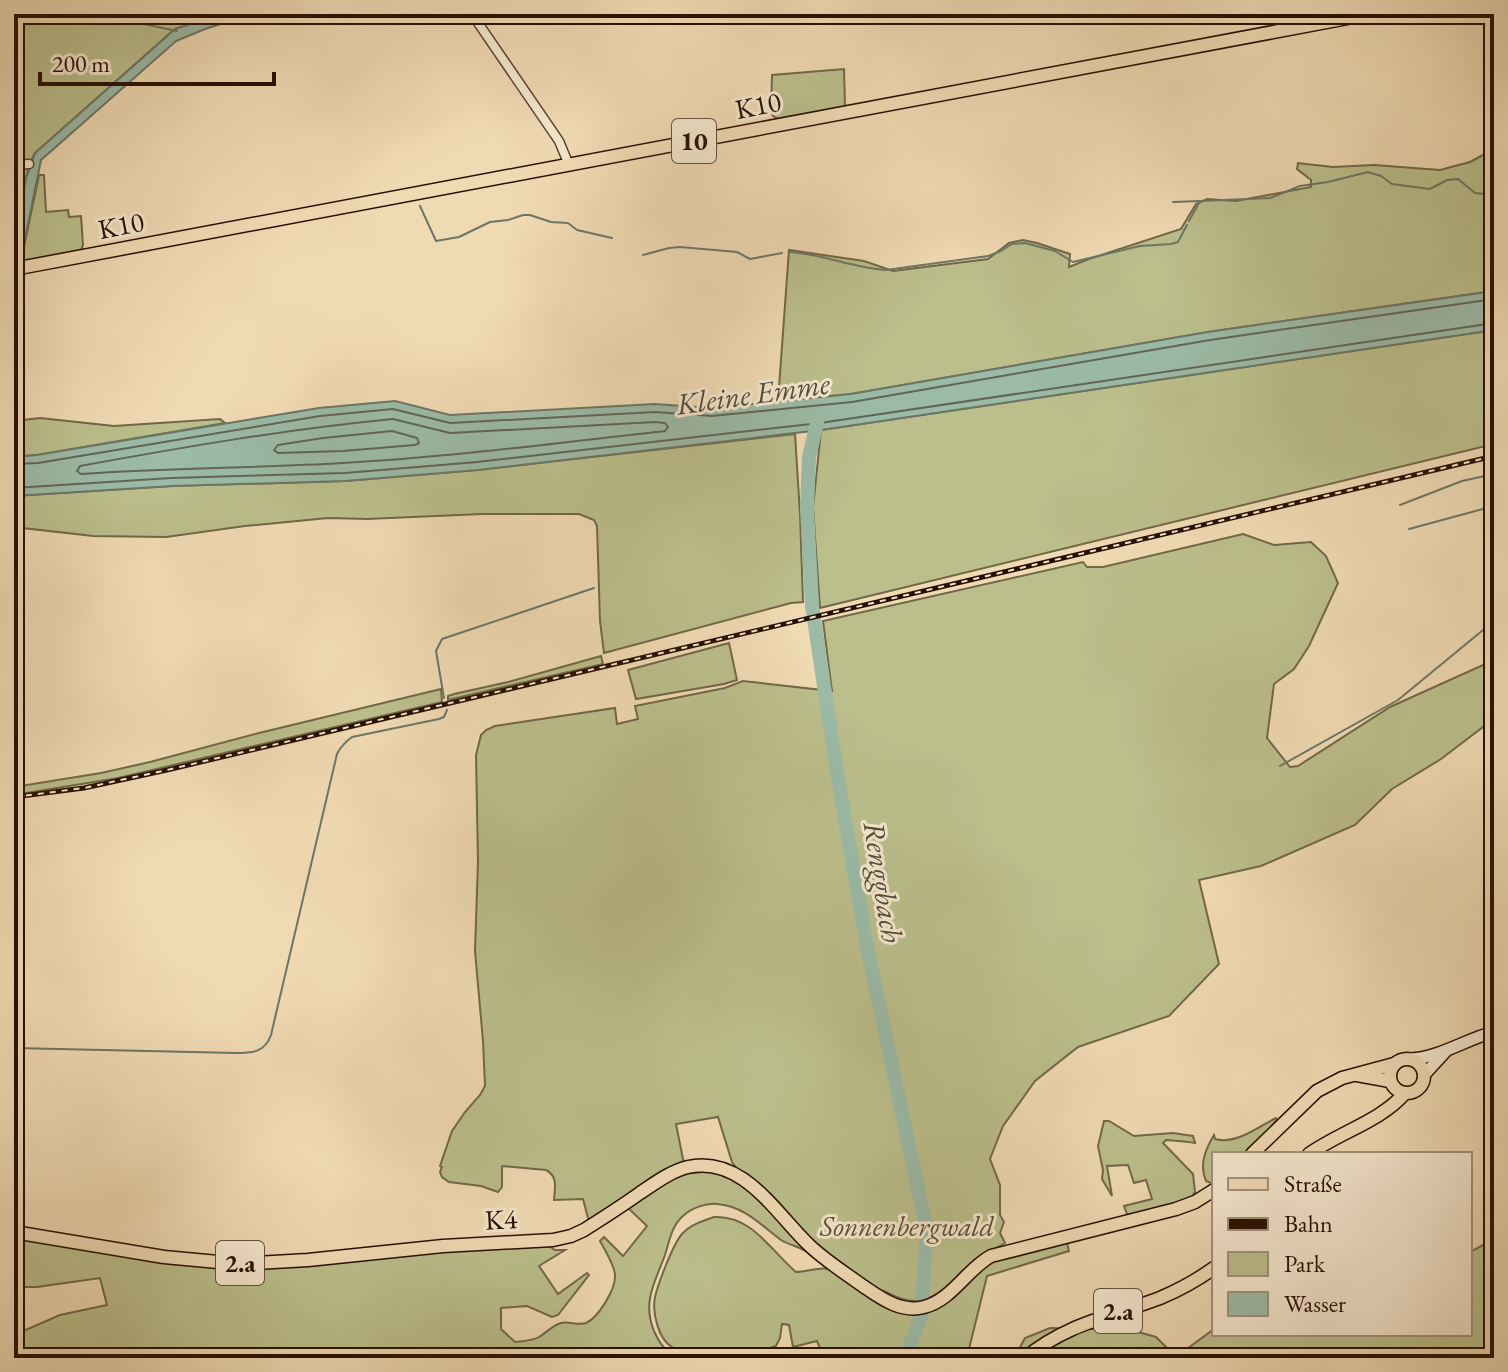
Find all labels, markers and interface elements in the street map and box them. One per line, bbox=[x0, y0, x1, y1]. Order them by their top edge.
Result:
scale bar bbox=[40, 36, 274, 86]
text: 200 m bbox=[52, 48, 110, 79]
street label: K10 bbox=[732, 83, 784, 127]
road number: 10 bbox=[672, 119, 716, 163]
street label: K10 bbox=[95, 203, 147, 247]
water label: Kleine Emme bbox=[673, 363, 833, 424]
water label: Renggbach bbox=[855, 818, 912, 946]
legend bbox=[1212, 1152, 1472, 1336]
text: Straße bbox=[1284, 1168, 1342, 1199]
street label: K4 bbox=[484, 1200, 519, 1238]
park label: Sonnenbergwald bbox=[819, 1208, 994, 1244]
text: Bahn bbox=[1284, 1208, 1333, 1239]
road number: 2.a bbox=[216, 1241, 264, 1285]
text: Park bbox=[1284, 1248, 1326, 1279]
text: Wasser bbox=[1284, 1288, 1346, 1319]
road number: 2.a bbox=[1094, 1289, 1142, 1333]

